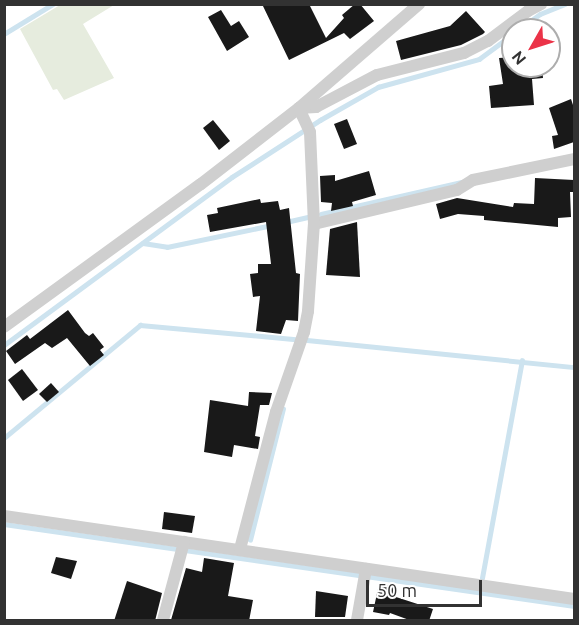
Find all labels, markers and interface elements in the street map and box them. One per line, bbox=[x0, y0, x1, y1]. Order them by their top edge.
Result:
north arrow bbox=[501, 18, 561, 78]
text: N bbox=[508, 48, 529, 68]
scale bar bbox=[369, 568, 484, 606]
text: 50 m bbox=[377, 580, 417, 600]

